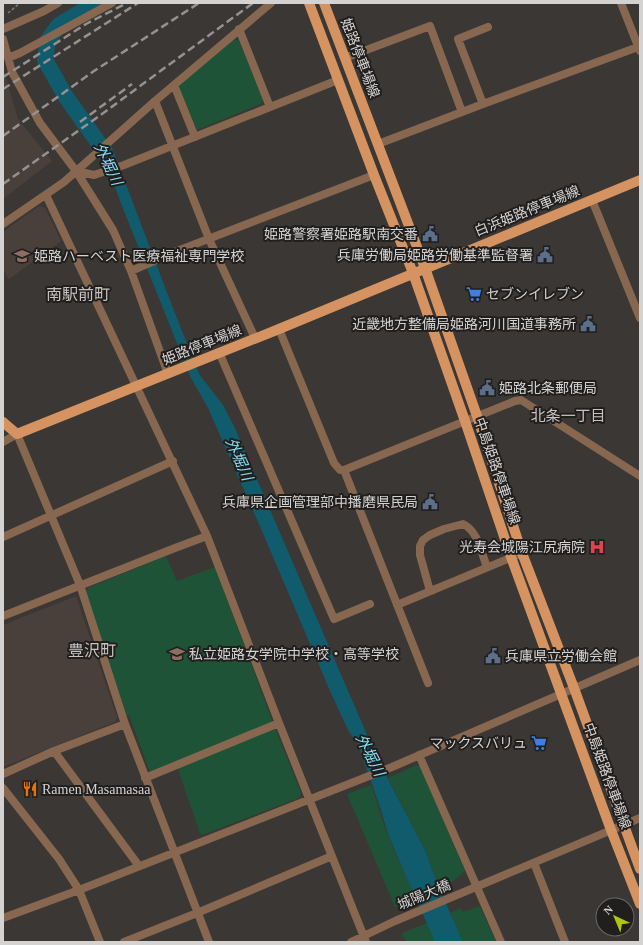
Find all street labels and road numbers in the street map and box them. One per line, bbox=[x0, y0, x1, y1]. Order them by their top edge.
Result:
street label: 姫路停車場線 bbox=[338, 16, 382, 100]
street label: 白浜姫路停車場線 bbox=[472, 183, 582, 239]
street label: 姫路停車場線 bbox=[160, 322, 244, 368]
street label: 中島姫路停車場線 bbox=[472, 416, 522, 526]
street label: 中島姫路停車場線 bbox=[581, 721, 633, 831]
street label: 城陽大橋 bbox=[395, 877, 453, 913]

